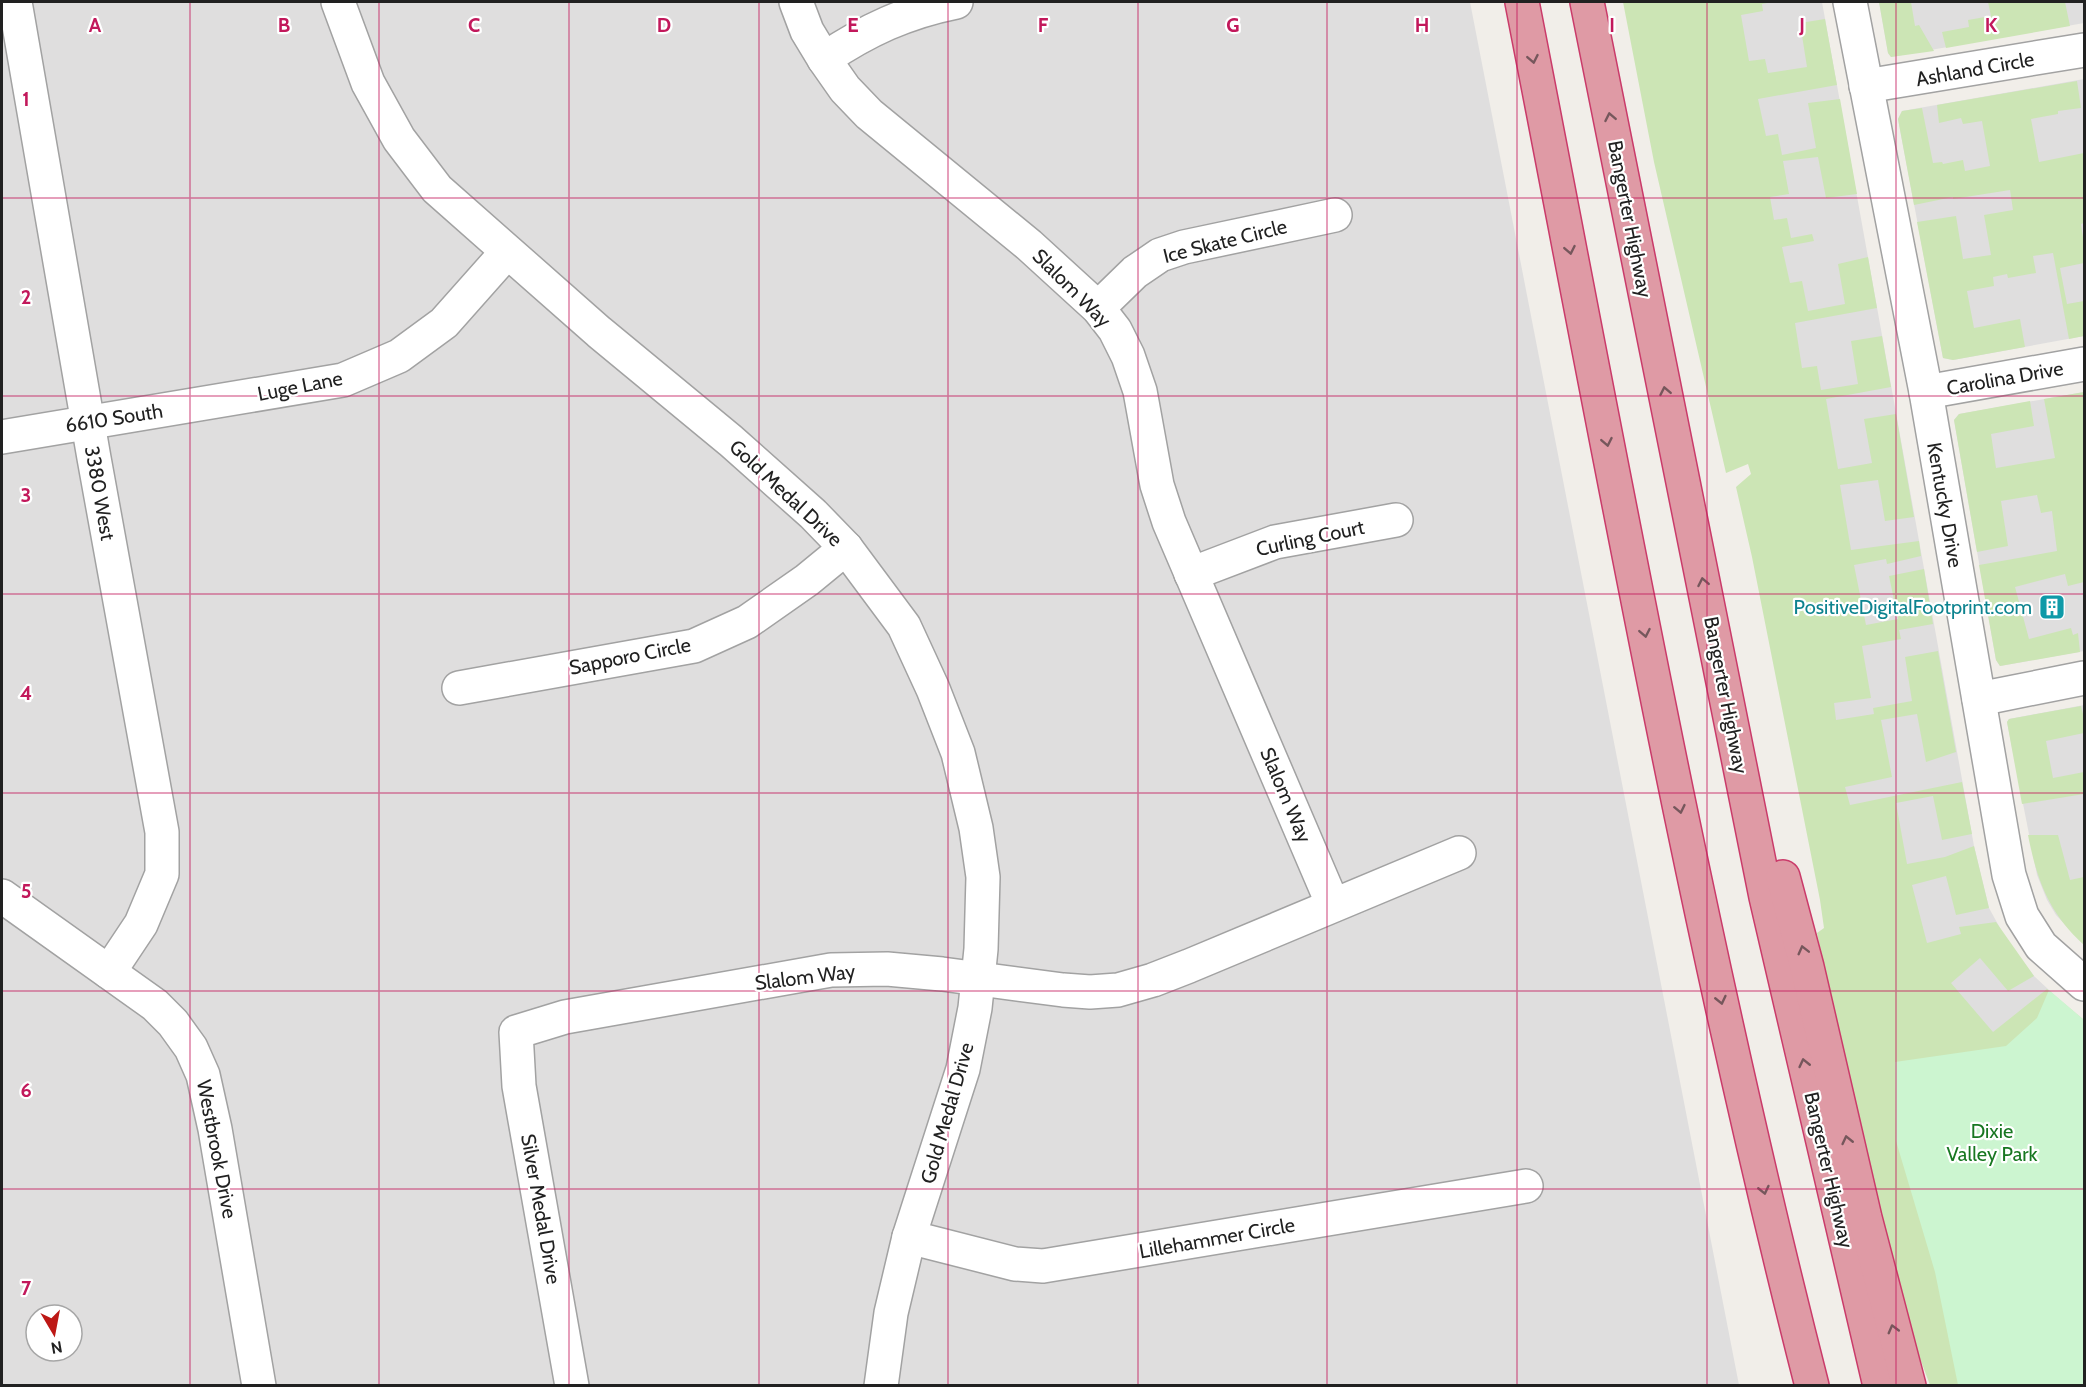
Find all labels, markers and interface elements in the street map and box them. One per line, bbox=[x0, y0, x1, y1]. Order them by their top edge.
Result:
text: A bbox=[89, 13, 102, 37]
text: B bbox=[278, 13, 290, 37]
text: C bbox=[468, 13, 480, 37]
text: D bbox=[657, 13, 671, 37]
text: E bbox=[847, 13, 859, 37]
text: F bbox=[1038, 13, 1049, 37]
text: G bbox=[1226, 13, 1240, 37]
text: H bbox=[1415, 13, 1429, 37]
text: I bbox=[1609, 13, 1615, 37]
text: J bbox=[1798, 13, 1805, 37]
text: K bbox=[1985, 13, 1998, 37]
street label: Ashland Circle bbox=[1914, 47, 2036, 91]
one-way arrow bbox=[1526, 54, 1539, 64]
text: 1 bbox=[22, 87, 30, 111]
one-way arrow bbox=[1604, 113, 1617, 123]
street label: Bangerter Highway bbox=[1603, 138, 1657, 300]
street label: Ice Skate Circle bbox=[1161, 214, 1289, 268]
street label: Slalom Way bbox=[1028, 244, 1116, 332]
one-way arrow bbox=[1563, 245, 1576, 255]
text: 2 bbox=[21, 285, 31, 309]
street label: Carolina Drive bbox=[1945, 356, 2065, 400]
street label: Luge Lane bbox=[255, 366, 345, 406]
one-way arrow bbox=[1659, 386, 1672, 396]
street label: 6610 South bbox=[64, 398, 164, 438]
street label: Gold Medal Drive bbox=[725, 435, 847, 551]
one-way arrow bbox=[1600, 436, 1613, 446]
street label: Kentucky Drive bbox=[1922, 441, 1968, 569]
street label: 3380 West bbox=[80, 444, 120, 542]
text: 3 bbox=[21, 483, 31, 507]
street label: Curling Court bbox=[1254, 515, 1367, 561]
one-way arrow bbox=[1697, 577, 1710, 587]
building icon: PositiveDigitalFootprint.com bbox=[2037, 592, 2067, 622]
place label: PositiveDigitalFootprint.com bbox=[1793, 595, 2032, 619]
street label: Bangerter Highway bbox=[1699, 614, 1753, 776]
one-way arrow bbox=[1638, 628, 1651, 638]
street label: Sapporo Circle bbox=[567, 632, 693, 680]
text: 4 bbox=[20, 681, 32, 705]
street label: Slalom Way bbox=[1255, 744, 1317, 846]
one-way arrow bbox=[1673, 804, 1686, 814]
text: 5 bbox=[21, 879, 31, 903]
one-way arrow bbox=[1797, 945, 1810, 955]
street label: Slalom Way bbox=[753, 959, 857, 995]
one-way arrow bbox=[1714, 994, 1727, 1004]
street label: Gold Medal Drive bbox=[915, 1040, 979, 1186]
one-way arrow bbox=[1799, 1058, 1812, 1068]
text: 6 bbox=[20, 1078, 32, 1102]
street label: Westbrook Drive bbox=[192, 1078, 242, 1220]
street label: Bangerter Highway bbox=[1799, 1090, 1859, 1250]
park label: Dixie Valley Park bbox=[1946, 1119, 2038, 1166]
street label: Silver Medal Drive bbox=[516, 1132, 566, 1286]
one-way arrow bbox=[1841, 1135, 1854, 1145]
one-way arrow bbox=[1757, 1184, 1770, 1194]
street label: Lillehammer Circle bbox=[1137, 1212, 1297, 1264]
text: 7 bbox=[21, 1276, 32, 1300]
north arrow bbox=[24, 1303, 84, 1363]
one-way arrow bbox=[1888, 1324, 1900, 1335]
text: N bbox=[49, 1337, 64, 1358]

